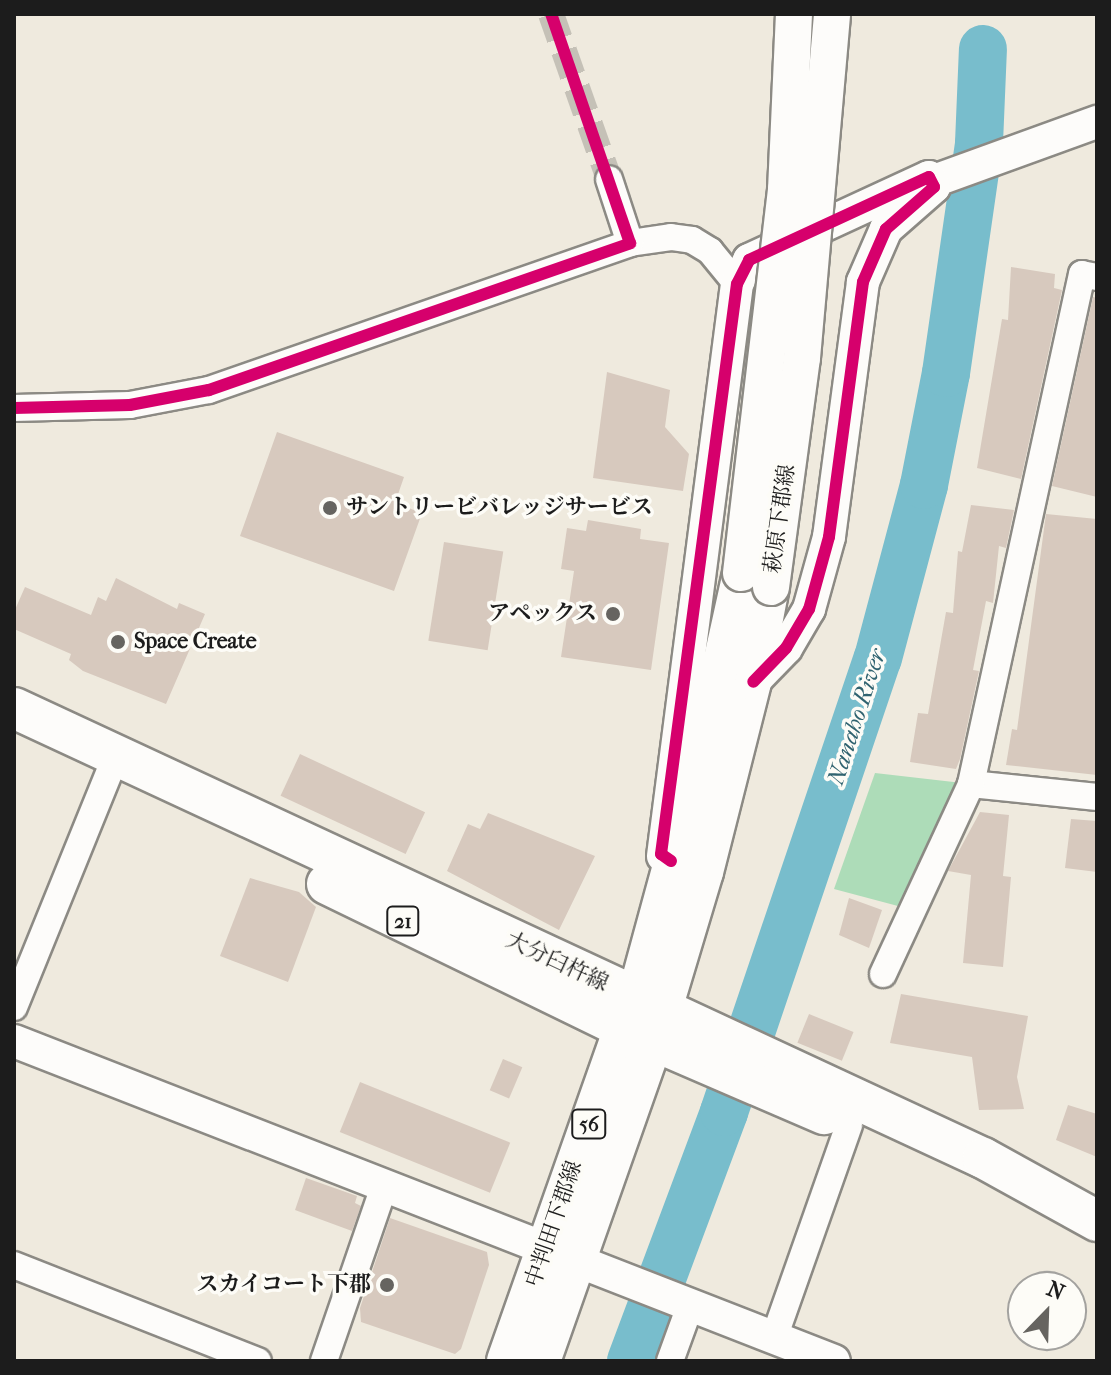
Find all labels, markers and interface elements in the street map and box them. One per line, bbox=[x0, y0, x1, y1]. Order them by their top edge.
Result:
street label: 萩原下郡線 bbox=[759, 463, 801, 575]
place label: サントリービバレッジサービス bbox=[346, 495, 654, 521]
marker: サントリービバレッジサービス bbox=[321, 499, 339, 517]
place label: アペックス bbox=[487, 601, 597, 627]
marker: アペックス bbox=[604, 605, 622, 623]
place label: Space Create bbox=[134, 629, 257, 655]
marker: Space Create bbox=[109, 633, 127, 651]
water label: Nanaho River bbox=[822, 646, 892, 788]
road number: 21 bbox=[385, 905, 421, 937]
street label: 大分臼杵線 bbox=[502, 927, 612, 997]
road number: 56 bbox=[571, 1108, 607, 1140]
street label: 中判田下郡線 bbox=[520, 1157, 588, 1291]
north arrow bbox=[1007, 1271, 1087, 1351]
place label: スカイコート下郡 bbox=[195, 1272, 371, 1298]
marker: スカイコート下郡 bbox=[378, 1276, 396, 1294]
text: N bbox=[1043, 1276, 1068, 1306]

